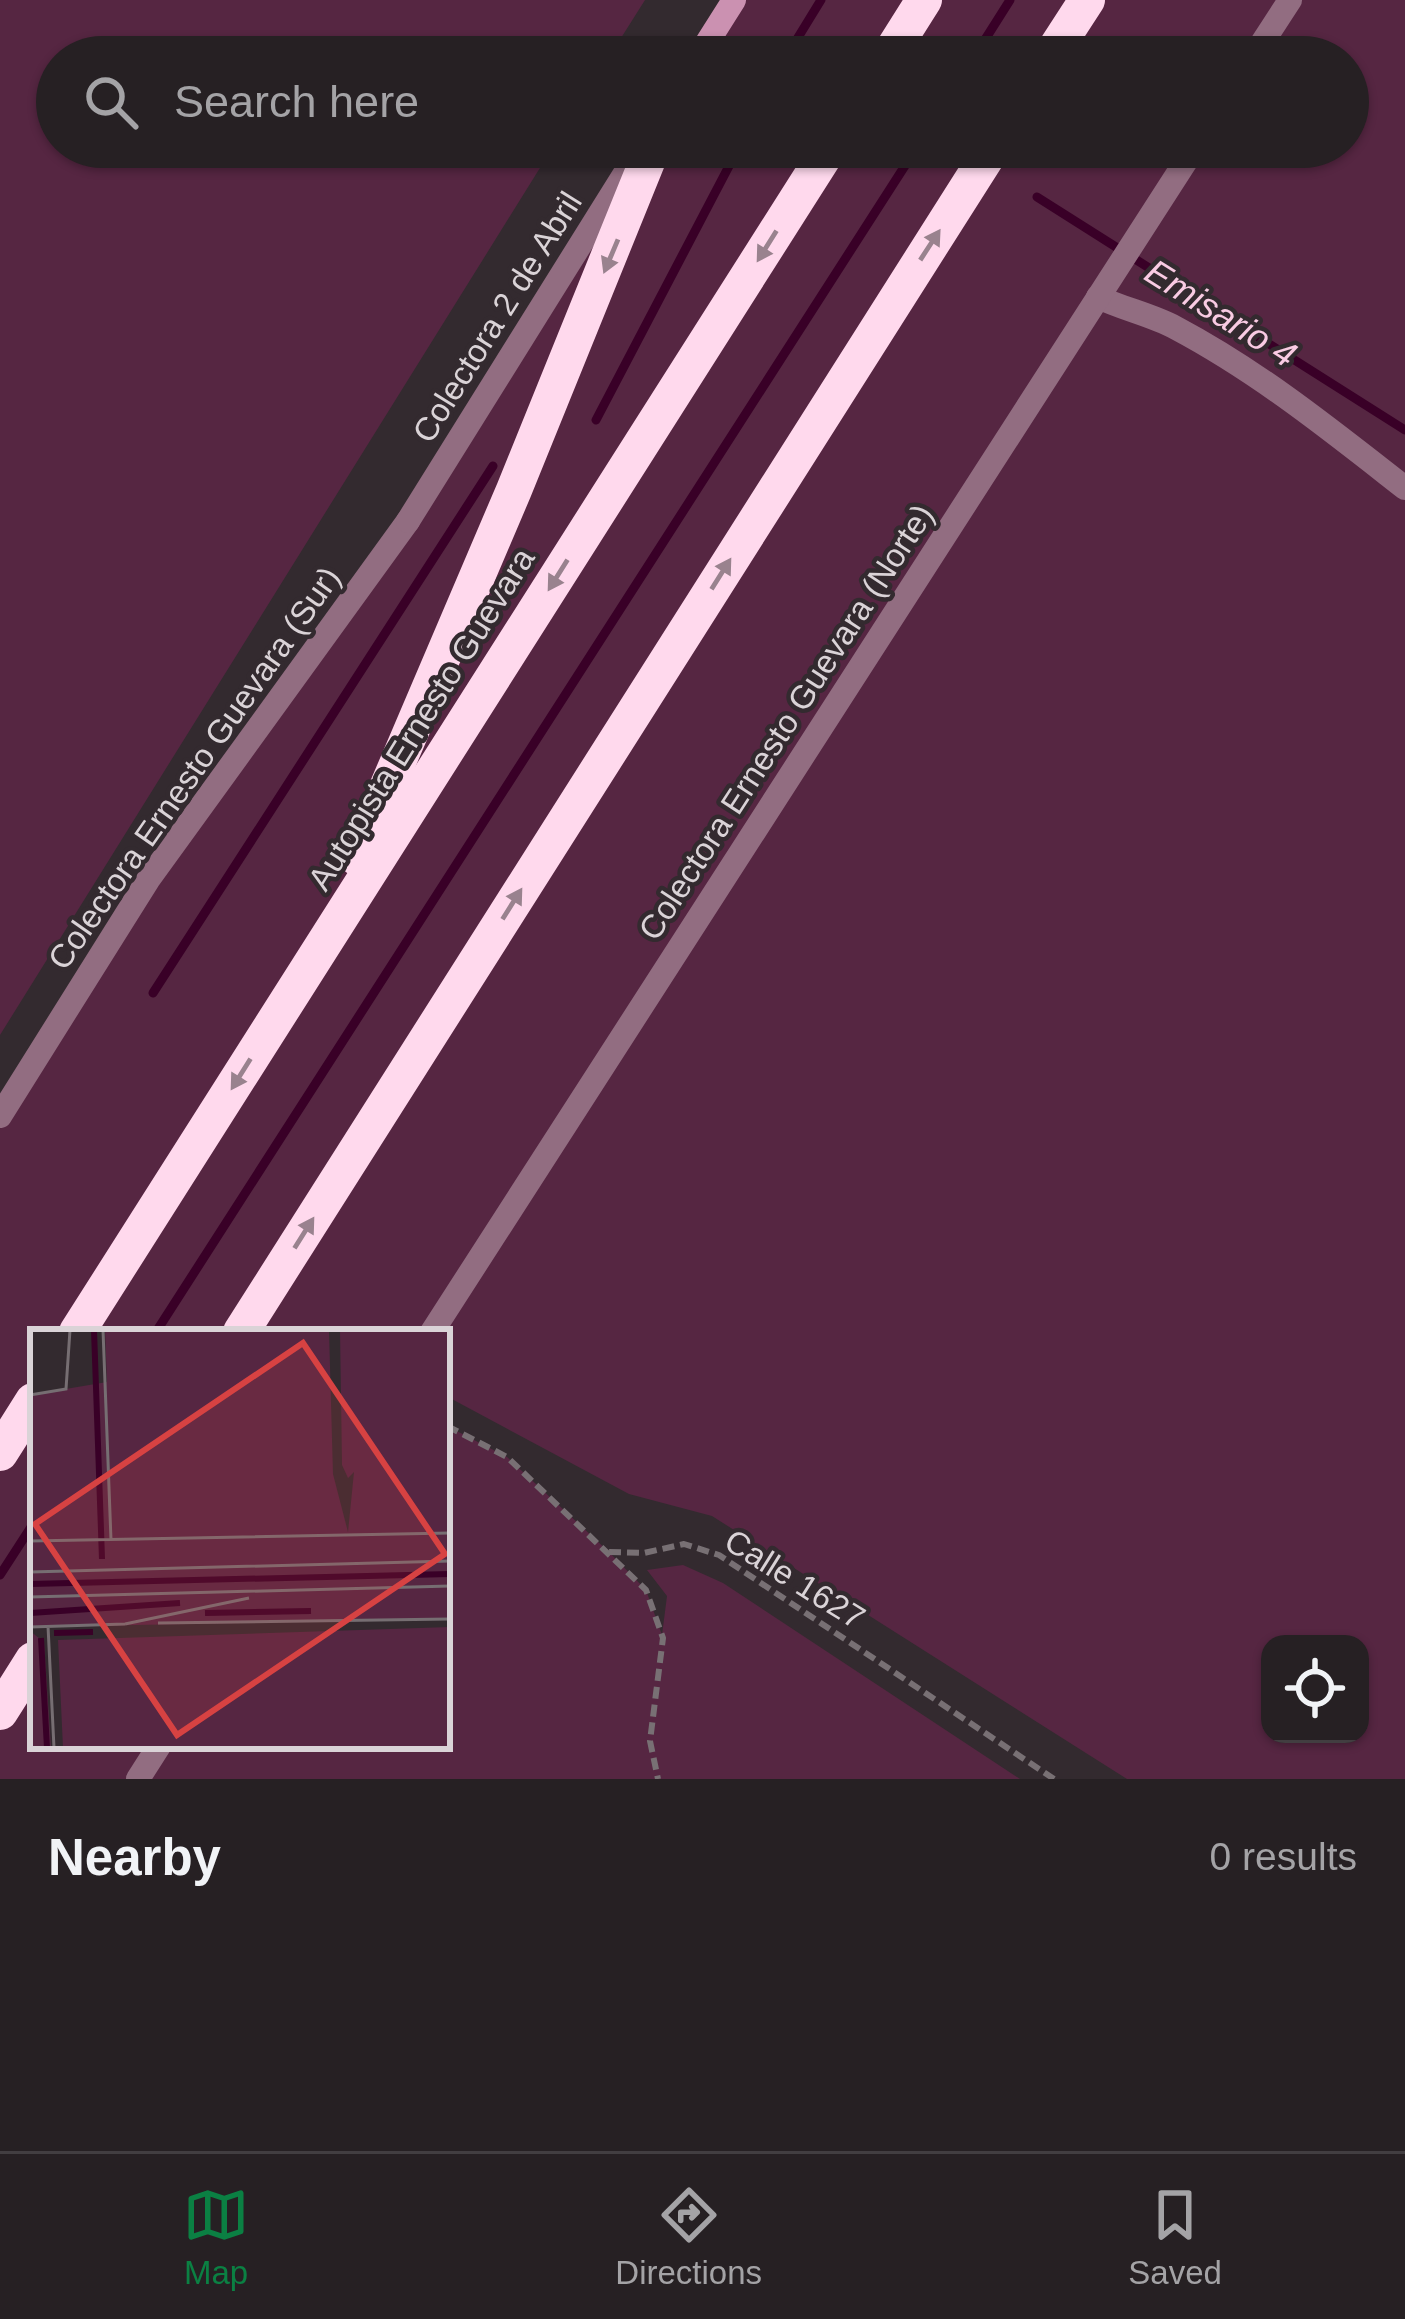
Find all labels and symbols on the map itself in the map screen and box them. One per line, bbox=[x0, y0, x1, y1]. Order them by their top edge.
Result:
street label: Colectora 2 de Abril bbox=[405, 185, 589, 449]
one-way arrow bbox=[919, 228, 940, 262]
one-way arrow bbox=[757, 229, 779, 262]
one-way arrow bbox=[601, 239, 620, 275]
water label: Emisario 4 bbox=[1138, 251, 1304, 375]
street label: Colectora Ernesto Guevara (Norte) bbox=[631, 497, 941, 947]
street label: Autopista Ernesto Guevara bbox=[300, 541, 542, 897]
one-way arrow bbox=[548, 558, 569, 592]
one-way arrow bbox=[709, 558, 731, 591]
street label: Colectora Ernesto Guevara (Sur) bbox=[41, 560, 347, 976]
one-way arrow bbox=[501, 887, 523, 920]
one-way arrow bbox=[231, 1057, 252, 1091]
one-way arrow bbox=[292, 1217, 314, 1249]
inset map bbox=[30, 1329, 450, 1749]
street label: Calle 1627 bbox=[718, 1522, 872, 1636]

